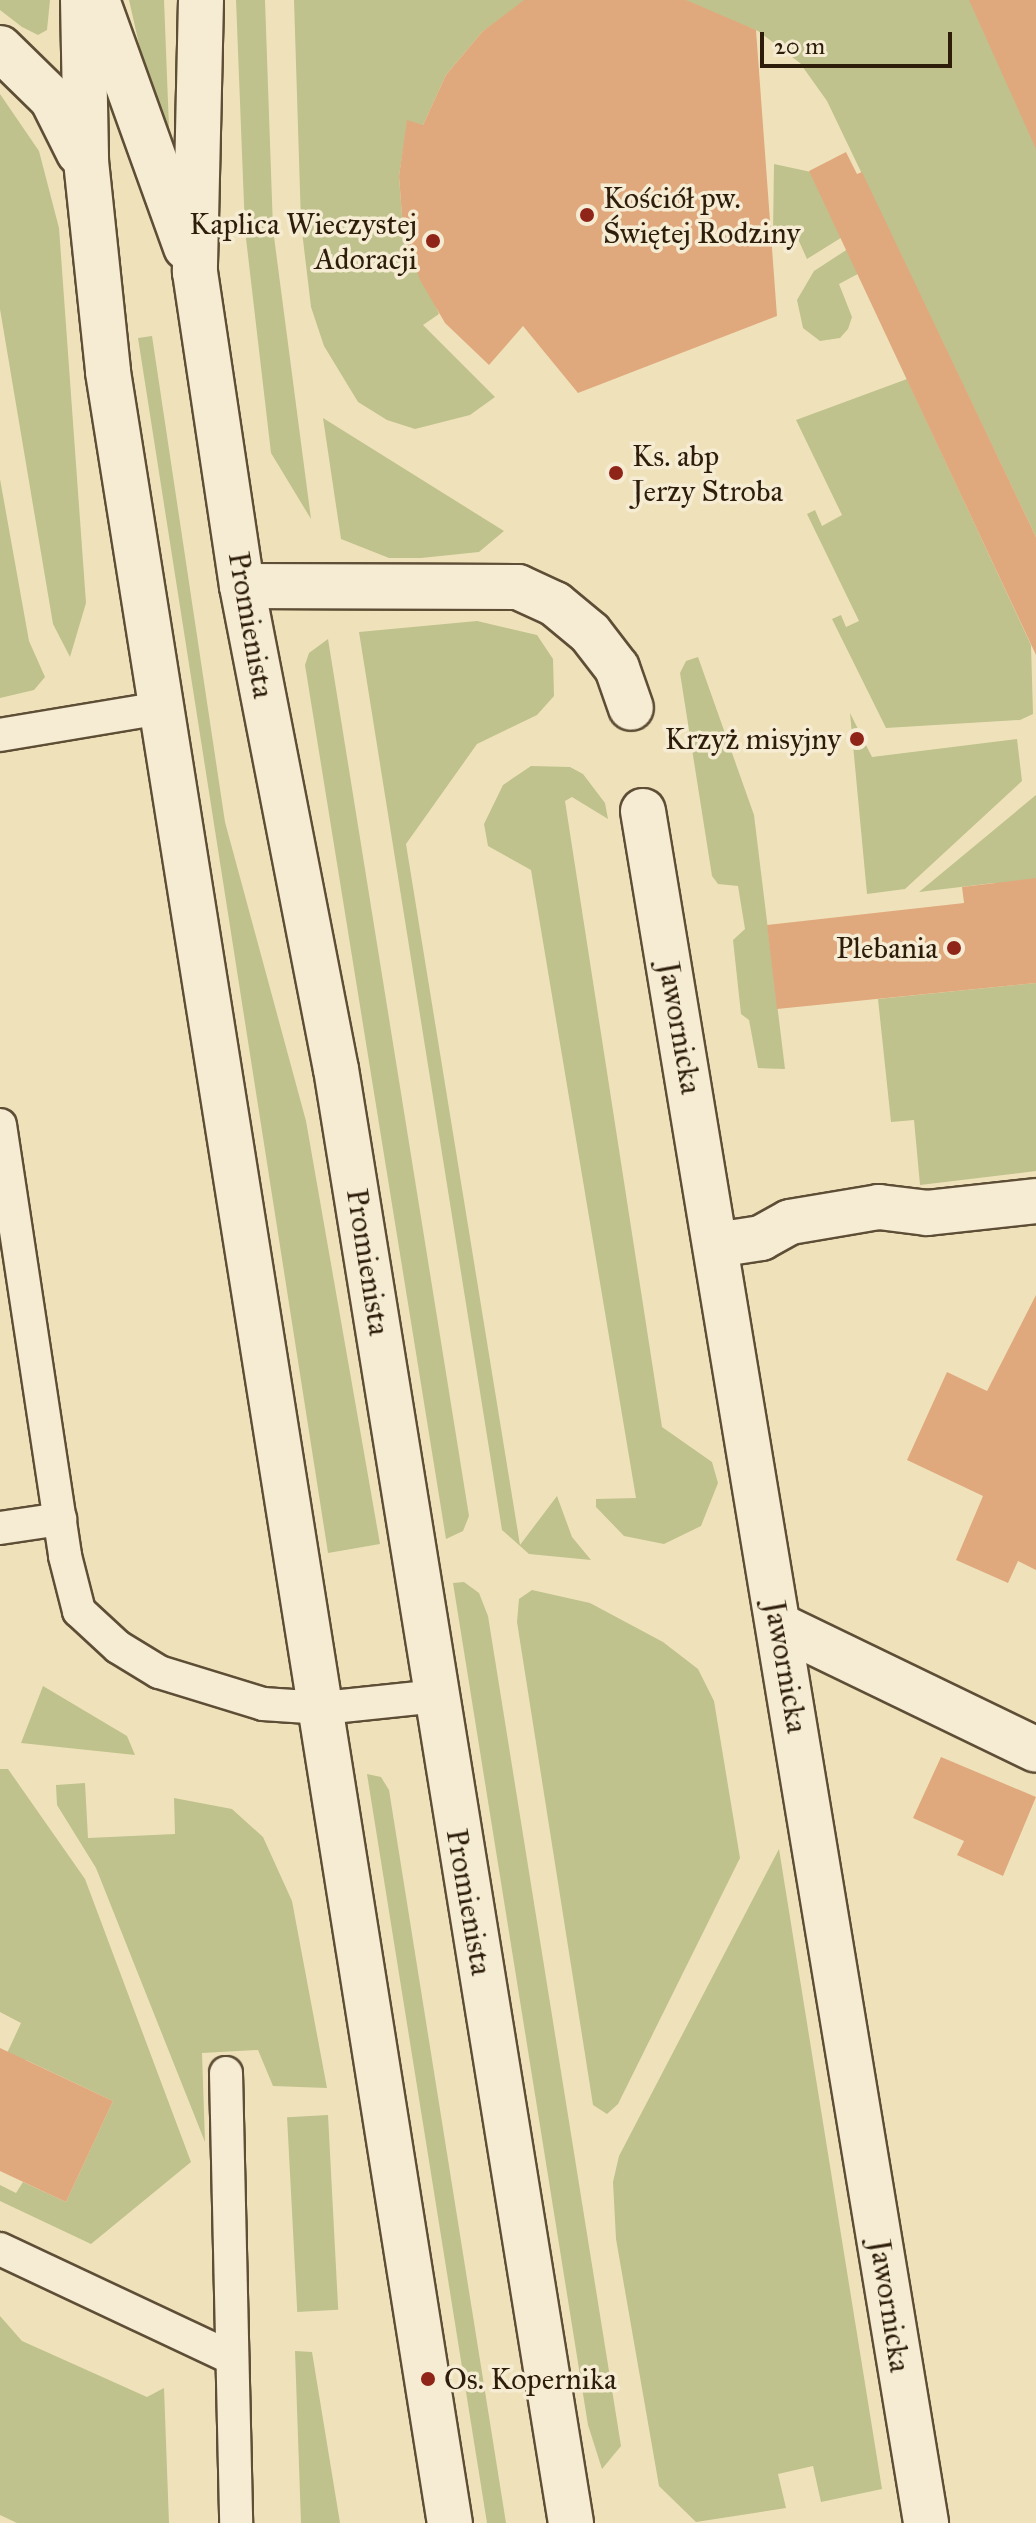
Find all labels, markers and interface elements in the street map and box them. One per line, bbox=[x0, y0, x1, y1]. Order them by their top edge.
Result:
scale bar bbox=[764, 16, 956, 66]
text: 20 m bbox=[774, 31, 825, 61]
place label: Kościół pw. Świętej Rodziny bbox=[603, 180, 800, 250]
place label: Kaplica Wieczystej Adoracji bbox=[189, 206, 417, 276]
marker: Kościół pw. Świętej Rodziny bbox=[578, 206, 596, 224]
marker: Kaplica Wieczystej Adoracji bbox=[424, 232, 442, 250]
place label: Ks. abp Jerzy Stroba bbox=[632, 438, 783, 508]
marker: Ks. abp Jerzy Stroba bbox=[607, 464, 625, 482]
street label: Promienista bbox=[220, 549, 282, 701]
place label: Krzyż misyjny bbox=[665, 721, 841, 757]
marker: Krzyż misyjny bbox=[848, 730, 866, 748]
place label: Plebania bbox=[836, 930, 938, 966]
marker: Plebania bbox=[945, 939, 963, 957]
street label: Jawornicka bbox=[651, 959, 709, 1097]
street label: Promienista bbox=[339, 1186, 397, 1338]
street label: Jawornicka bbox=[757, 1598, 815, 1736]
street label: Promienista bbox=[438, 1826, 500, 1978]
street label: Jawornicka bbox=[862, 2237, 918, 2375]
place label: Os. Kopernika bbox=[444, 2361, 617, 2397]
marker: Os. Kopernika bbox=[419, 2370, 437, 2388]

